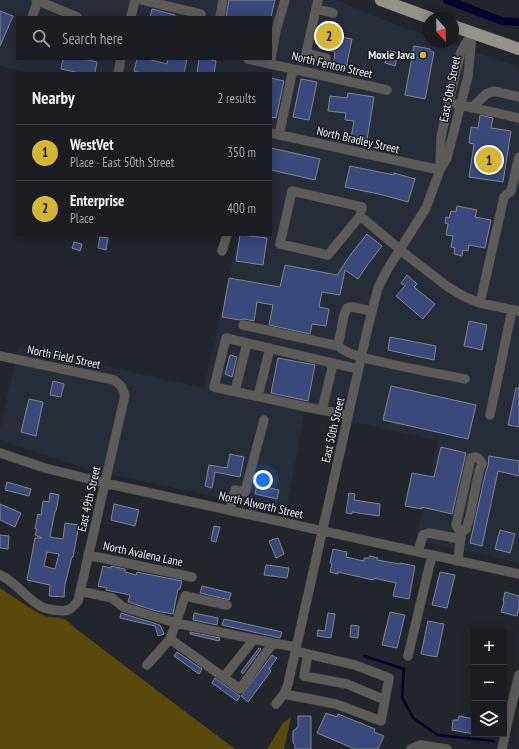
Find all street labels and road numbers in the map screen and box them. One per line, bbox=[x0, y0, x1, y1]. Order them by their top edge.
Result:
street label: North Fenton Street bbox=[290, 48, 375, 81]
street label: East 50th Street bbox=[436, 54, 463, 123]
street label: North Bradley Street bbox=[315, 123, 402, 156]
street label: North Field Street bbox=[26, 341, 103, 372]
street label: East 50th Street bbox=[318, 395, 347, 464]
street label: East 49th Street bbox=[74, 464, 103, 533]
street label: North Alworth Street bbox=[217, 488, 305, 522]
street label: North Avalena Lane bbox=[102, 538, 184, 569]

